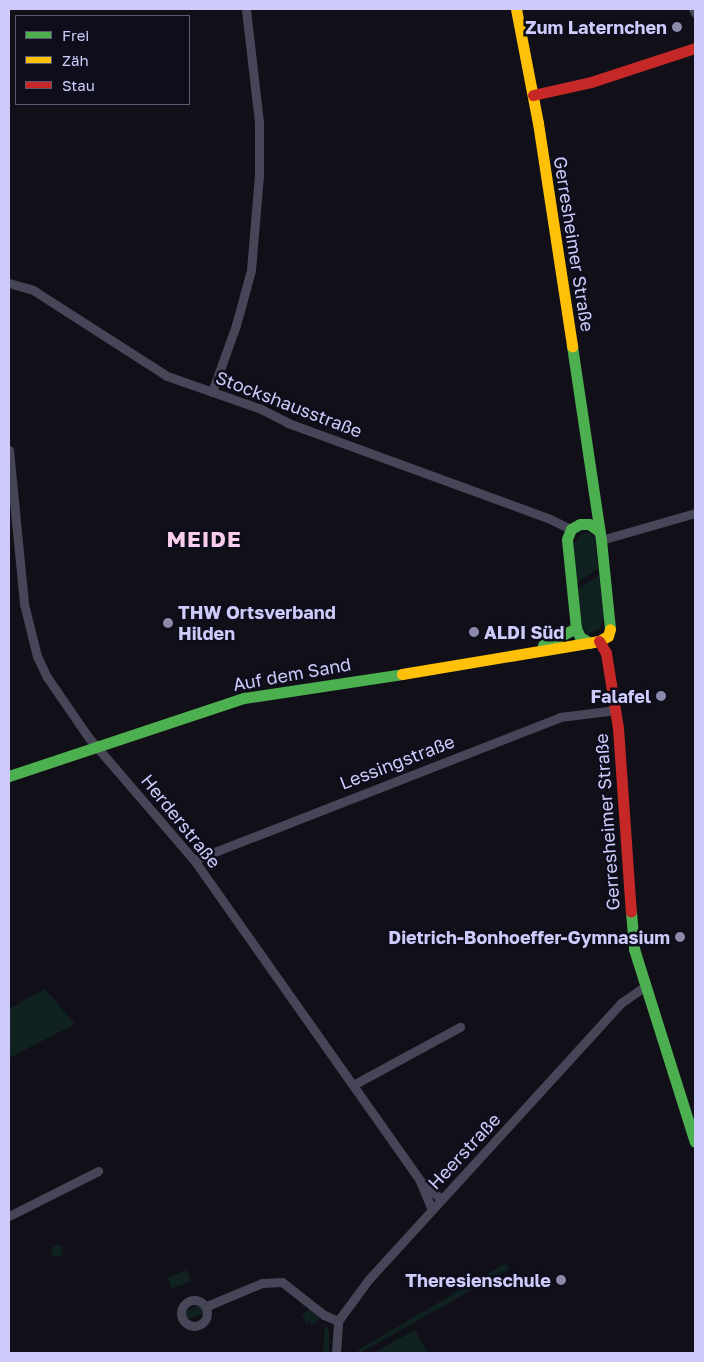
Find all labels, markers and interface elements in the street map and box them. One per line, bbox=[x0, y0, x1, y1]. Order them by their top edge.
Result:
legend bbox=[15, 15, 190, 105]
place label: Zum Laternchen bbox=[525, 16, 667, 38]
marker: Zum Laternchen bbox=[671, 21, 683, 33]
text: Frei bbox=[62, 26, 89, 44]
text: Zäh bbox=[62, 51, 89, 69]
text: Stau bbox=[62, 76, 95, 94]
street label: Gerresheimer Straße bbox=[549, 155, 599, 333]
street label: Stockshausstraße bbox=[213, 366, 365, 442]
district label: MEIDE bbox=[166, 526, 242, 552]
place label: THW Ortsverband Hilden bbox=[178, 602, 336, 644]
marker: THW Ortsverband Hilden bbox=[162, 617, 174, 629]
place label: ALDI Süd bbox=[484, 621, 564, 643]
marker: ALDI Süd bbox=[468, 626, 480, 638]
street label: Auf dem Sand bbox=[231, 653, 353, 695]
place label: Falafel bbox=[591, 685, 651, 707]
marker: Falafel bbox=[655, 690, 667, 702]
street label: Lessingstraße bbox=[337, 730, 457, 794]
street label: Gerresheimer Straße bbox=[590, 733, 624, 911]
street label: Herderstraße bbox=[137, 770, 225, 872]
place label: Dietrich-Bonhoeffer-Gymnasium bbox=[388, 926, 670, 948]
marker: Dietrich-Bonhoeffer-Gymnasium bbox=[674, 931, 686, 943]
street label: Heerstraße bbox=[423, 1108, 505, 1194]
place label: Theresienschule bbox=[405, 1269, 551, 1291]
marker: Theresienschule bbox=[555, 1274, 567, 1286]

